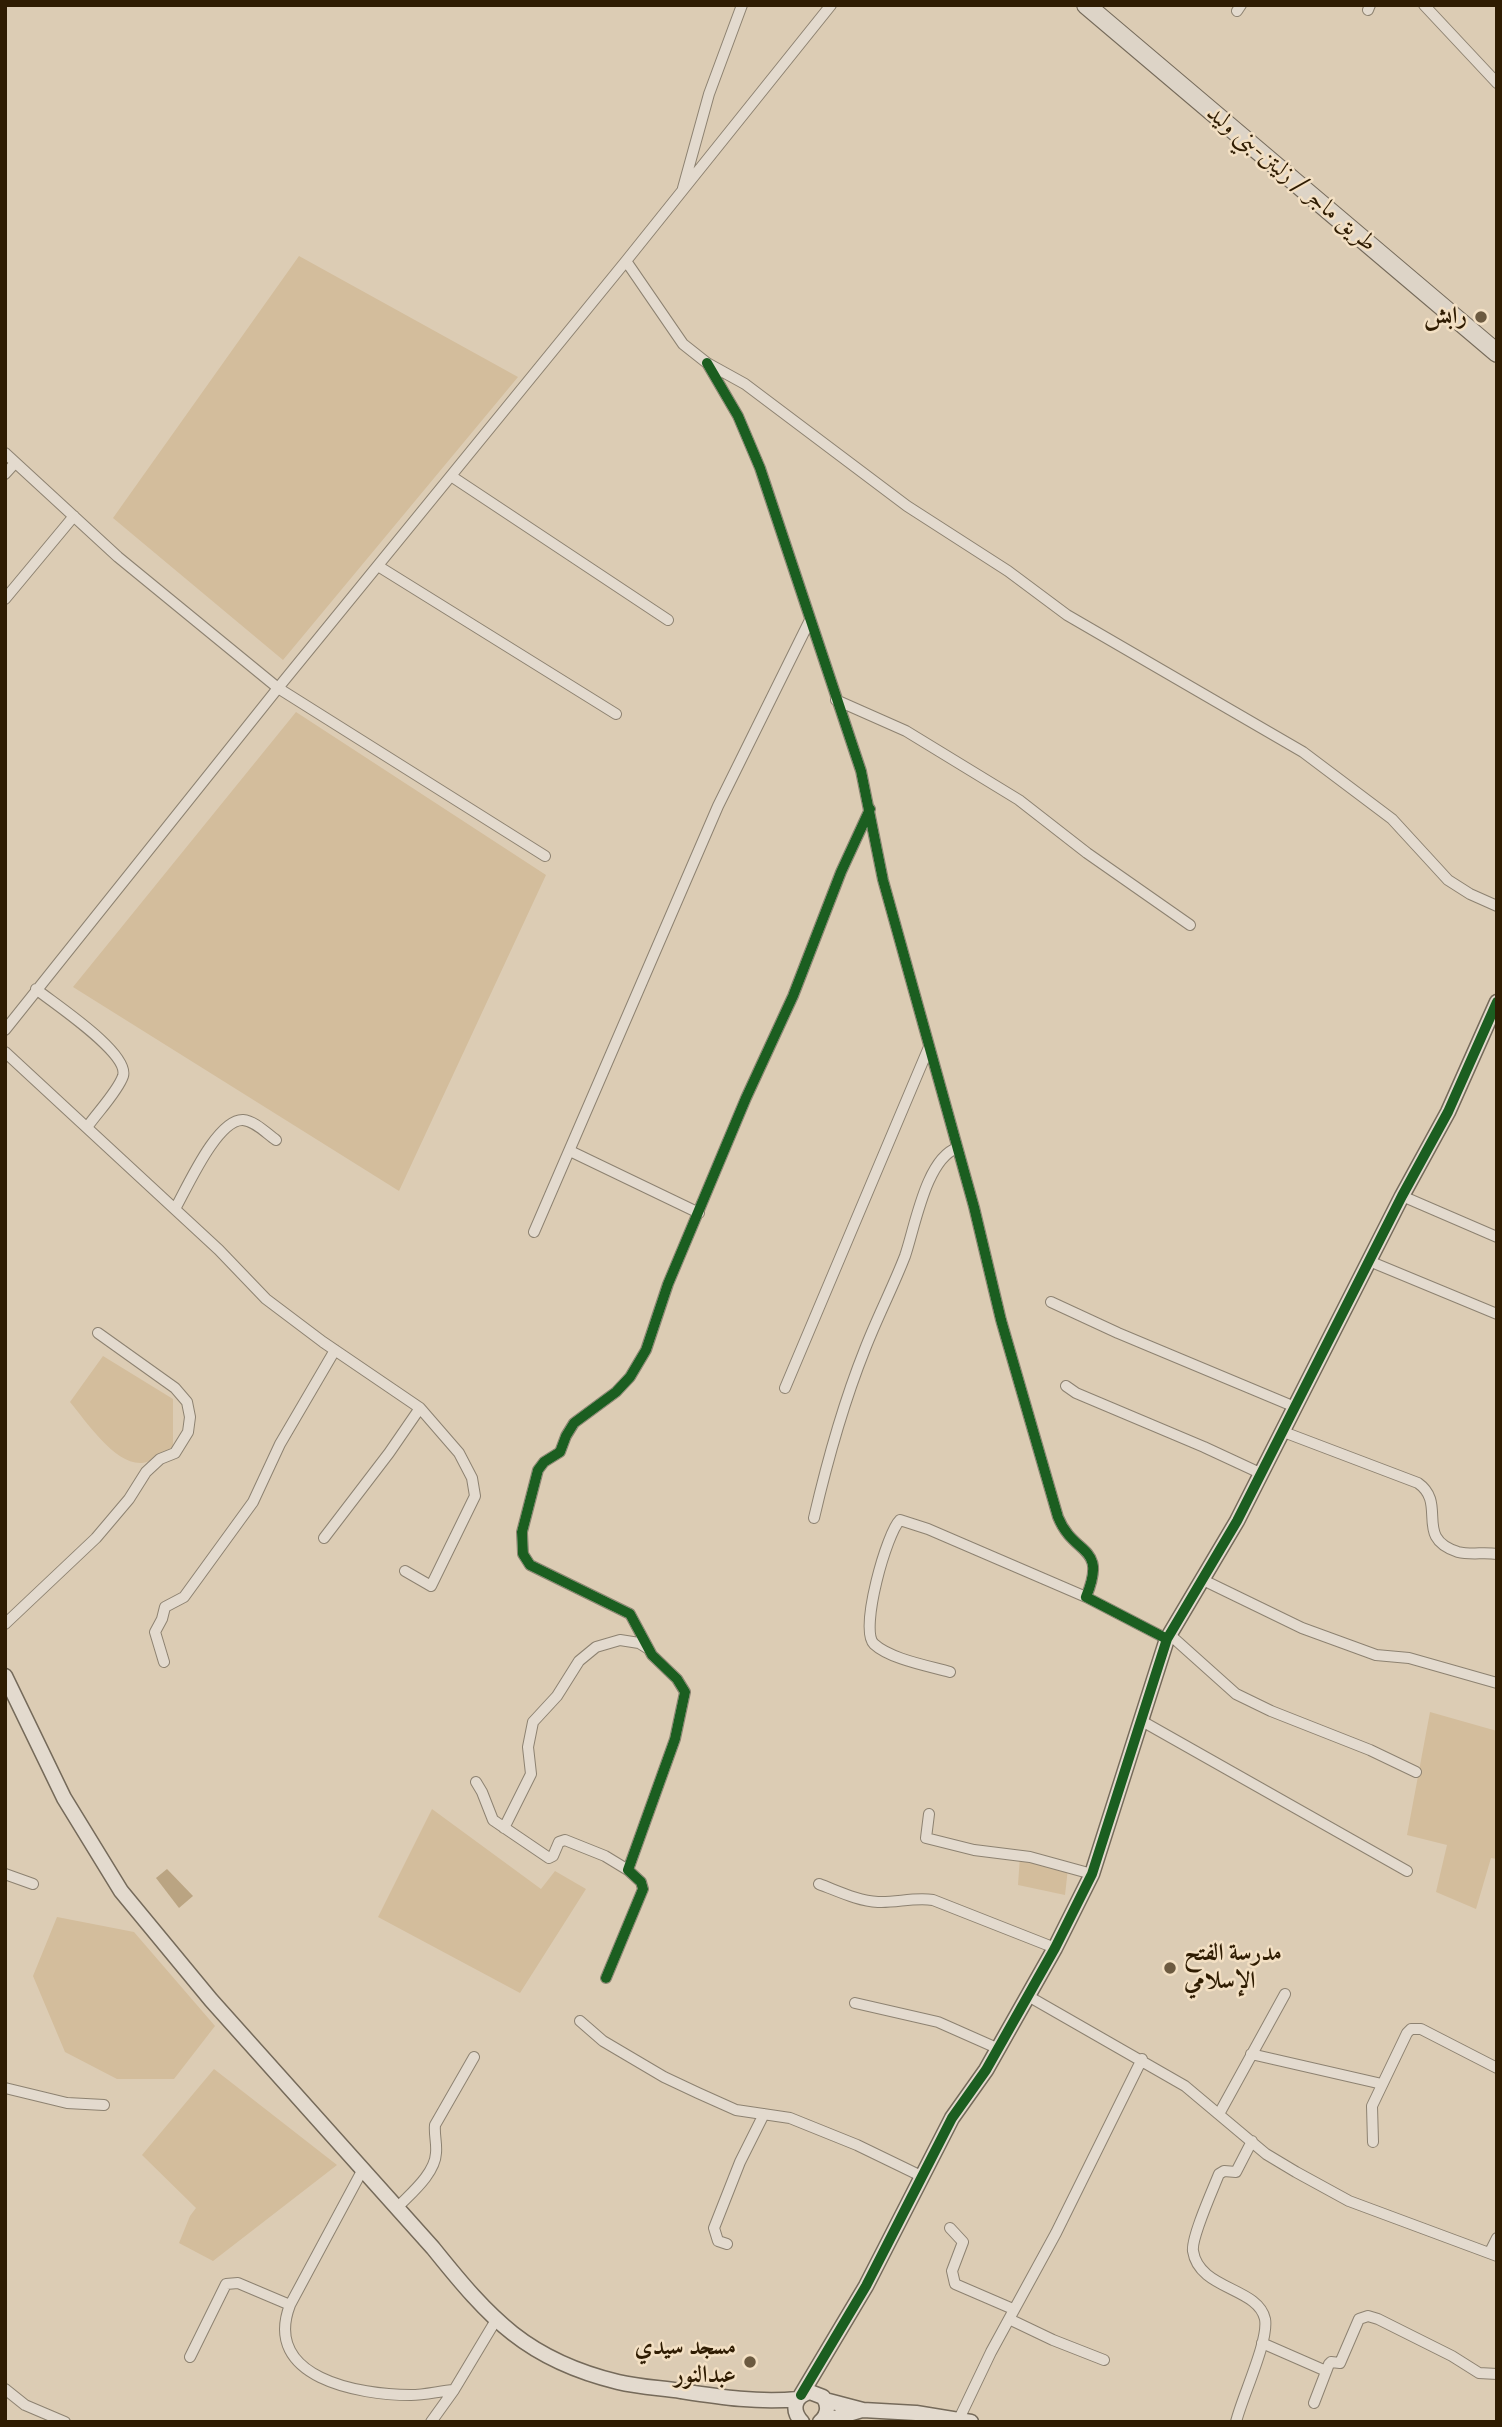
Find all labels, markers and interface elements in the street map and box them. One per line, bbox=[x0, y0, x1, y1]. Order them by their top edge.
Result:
street label: طريق ماجر / زليتن-بني وليد bbox=[1200, 99, 1382, 259]
place label: رابش bbox=[1424, 303, 1467, 331]
marker: رابش bbox=[1473, 309, 1489, 325]
place label: مدرسة الفتح الإسلامي bbox=[1184, 1940, 1282, 1996]
marker: مدرسة الفتح الإسلامي bbox=[1162, 1960, 1178, 1976]
place label: مسجد سيدي عبدالنور bbox=[634, 2334, 736, 2390]
marker: مسجد سيدي عبدالنور bbox=[742, 2354, 758, 2370]

